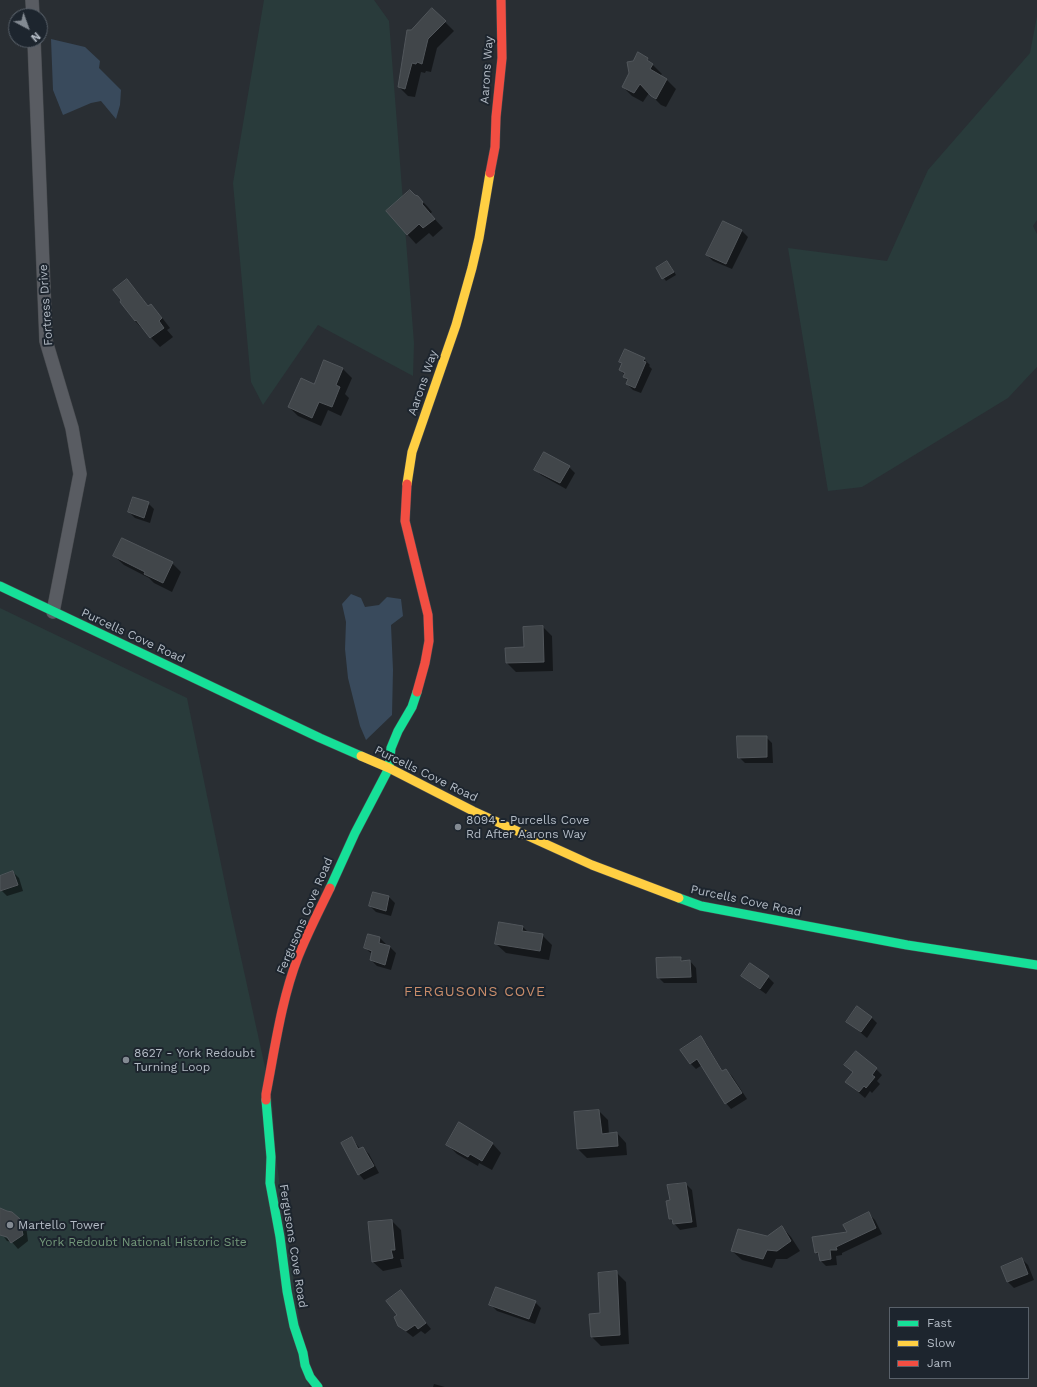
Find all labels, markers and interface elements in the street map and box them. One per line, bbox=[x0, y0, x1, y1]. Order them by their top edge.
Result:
north arrow bbox=[8, 8, 48, 48]
text: N bbox=[28, 29, 43, 44]
street label: Aarons Way bbox=[477, 36, 497, 104]
street label: Fortress Drive bbox=[36, 264, 56, 346]
street label: Aarons Way bbox=[405, 348, 441, 418]
street label: Purcells Cove Road bbox=[79, 606, 187, 666]
street label: Purcells Cove Road bbox=[372, 743, 480, 805]
place label: 8094 - Purcells Cove Rd After Aarons Way bbox=[466, 813, 589, 841]
marker: 8094 - Purcells Cove Rd After Aarons Way bbox=[453, 822, 463, 832]
street label: Fergusons Cove Road bbox=[274, 856, 336, 976]
street label: Purcells Cove Road bbox=[689, 882, 803, 920]
district label: FERGUSONS COVE bbox=[404, 984, 546, 1000]
place label: 8627 - York Redoubt Turning Loop bbox=[134, 1046, 255, 1074]
marker: 8627 - York Redoubt Turning Loop bbox=[121, 1055, 131, 1065]
street label: Fergusons Cove Road bbox=[276, 1183, 310, 1309]
place label: Martello Tower bbox=[18, 1218, 105, 1232]
marker: Martello Tower bbox=[5, 1220, 15, 1230]
park label: York Redoubt National Historic Site bbox=[39, 1235, 247, 1249]
legend bbox=[889, 1307, 1029, 1379]
text: Fast bbox=[927, 1316, 952, 1330]
text: Slow bbox=[927, 1336, 955, 1350]
text: Jam bbox=[927, 1356, 952, 1370]

